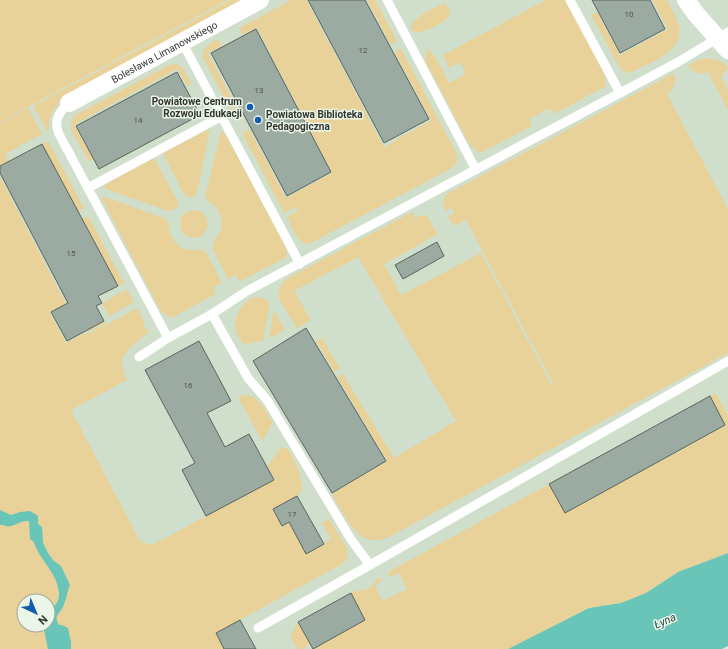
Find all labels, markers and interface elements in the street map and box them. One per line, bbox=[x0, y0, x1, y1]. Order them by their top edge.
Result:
house number: 10 bbox=[625, 10, 634, 19]
street label: Bolesława Limanowskiego bbox=[109, 19, 219, 85]
house number: 12 bbox=[359, 46, 368, 55]
house number: 13 bbox=[255, 86, 264, 95]
place label: Powiatowe Centrum Rozwoju Edukacji bbox=[152, 96, 242, 119]
marker: Powiatowe Centrum Rozwoju Edukacji bbox=[245, 102, 255, 112]
place label: Powiatowa Biblioteka Pedagogiczna bbox=[266, 109, 363, 132]
marker: Powiatowa Biblioteka Pedagogiczna bbox=[253, 115, 263, 125]
house number: 14 bbox=[134, 116, 143, 125]
house number: 15 bbox=[67, 249, 76, 258]
house number: 16 bbox=[184, 381, 193, 390]
house number: 17 bbox=[288, 510, 297, 519]
north arrow bbox=[16, 593, 56, 633]
water label: Łyna bbox=[652, 610, 678, 632]
text: N bbox=[35, 612, 50, 627]

